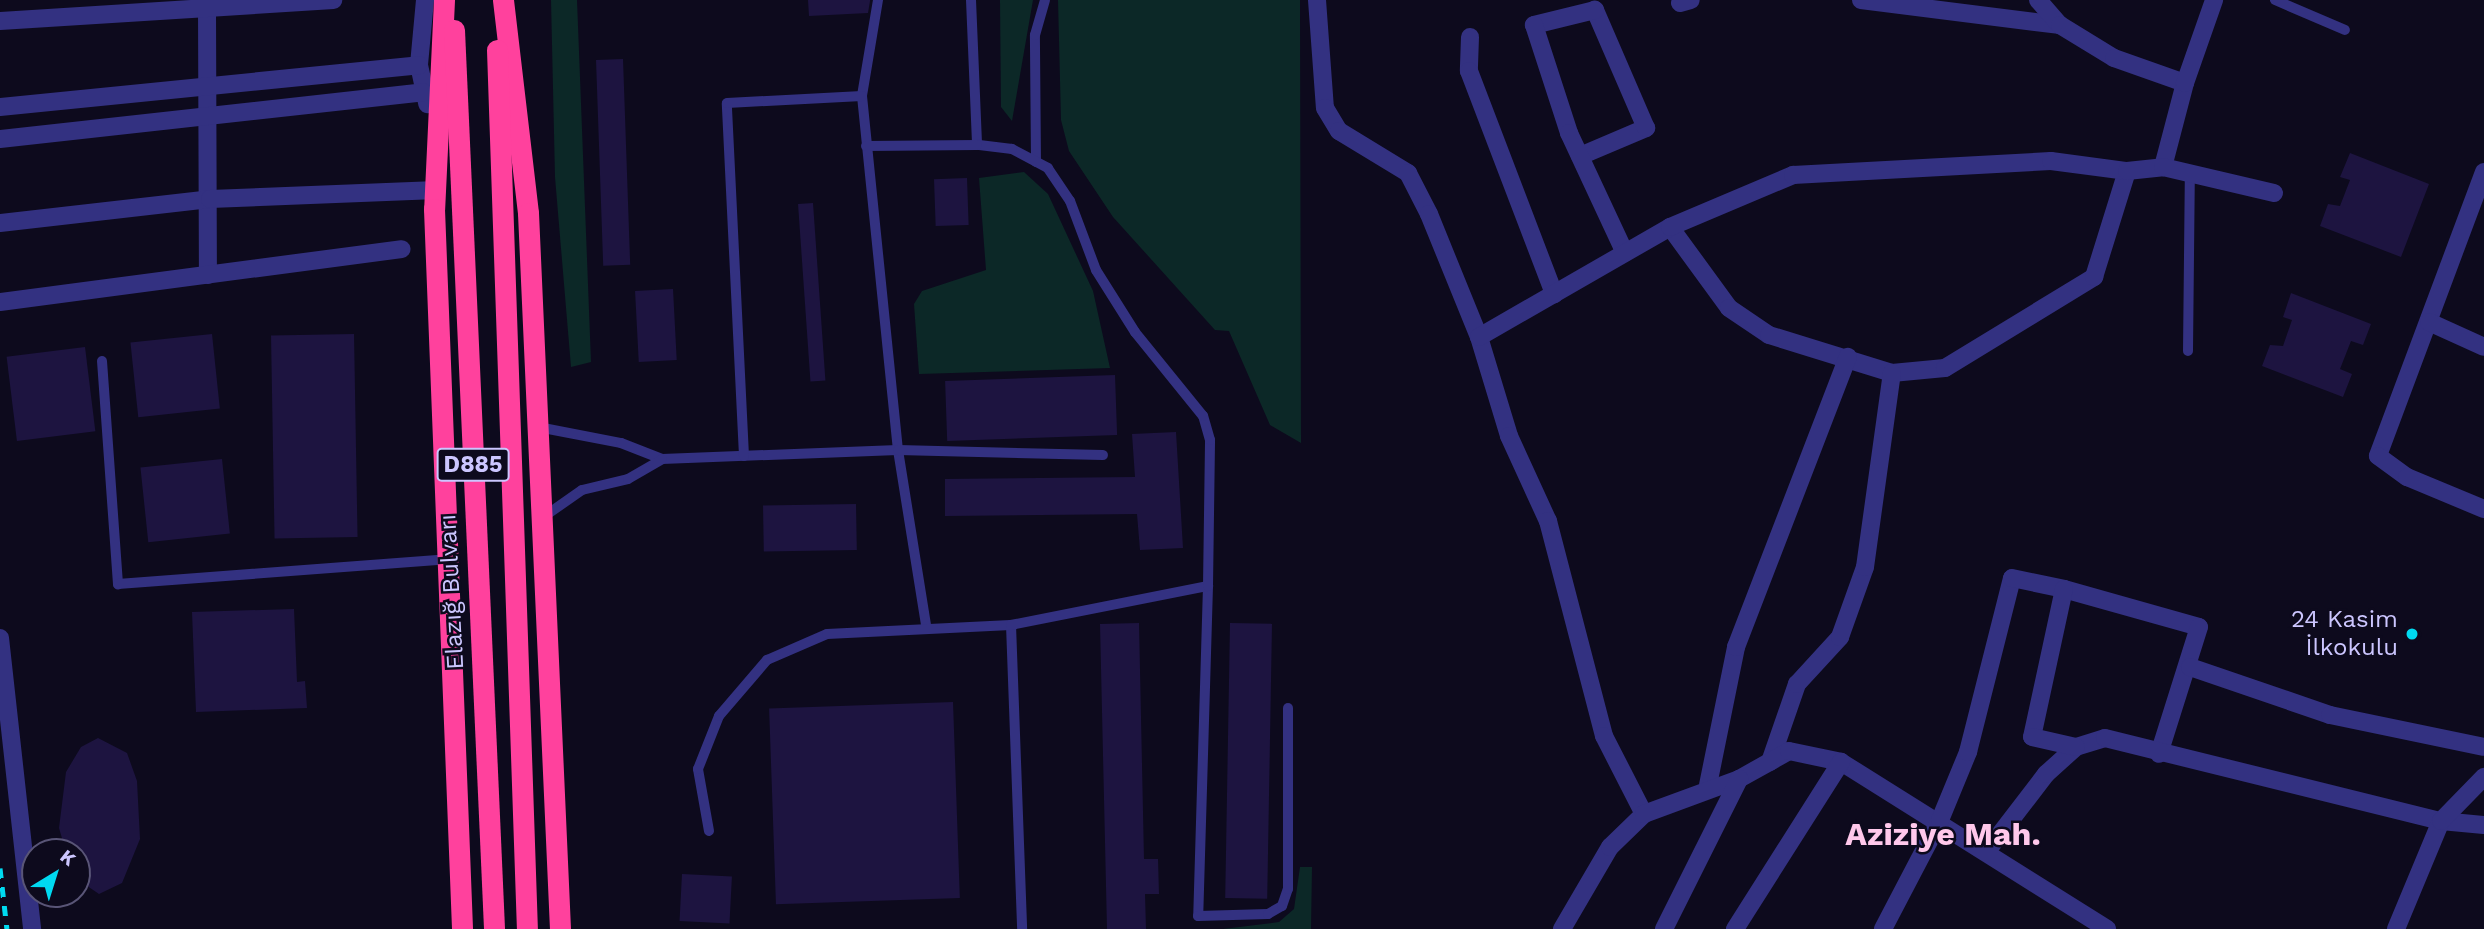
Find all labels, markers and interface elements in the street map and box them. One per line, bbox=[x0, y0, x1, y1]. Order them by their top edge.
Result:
road number: D885 bbox=[436, 446, 510, 485]
street label: Elazığ Bulvarı bbox=[434, 514, 470, 670]
place label: 24 Kasim İlkokulu bbox=[2291, 606, 2398, 662]
marker: 24 Kasim İlkokulu bbox=[2404, 626, 2420, 642]
district label: Aziziye Mah. bbox=[1845, 815, 2041, 853]
north arrow bbox=[21, 838, 91, 908]
text: K bbox=[56, 845, 80, 871]

